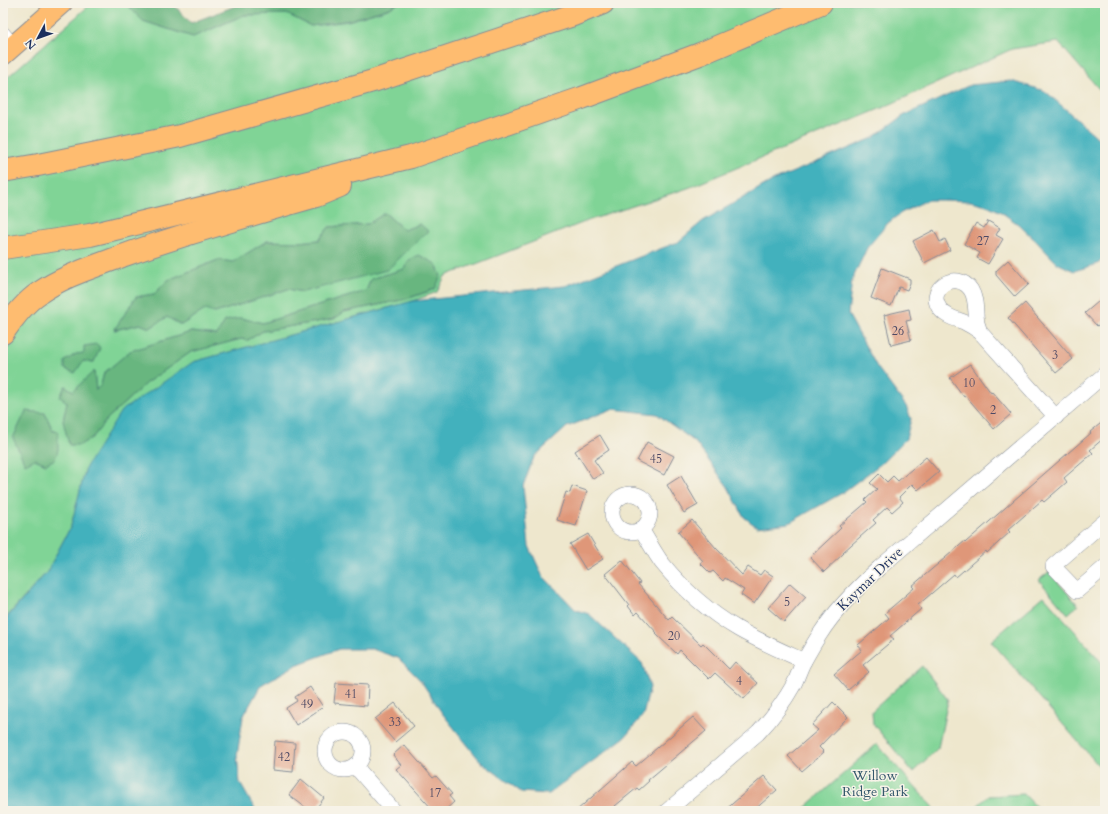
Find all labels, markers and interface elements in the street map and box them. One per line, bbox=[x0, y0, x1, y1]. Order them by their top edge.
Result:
north arrow bbox=[18, 18, 58, 58]
text: N bbox=[22, 35, 40, 53]
house number: 27 bbox=[977, 233, 989, 249]
house number: 26 bbox=[892, 323, 904, 339]
house number: 3 bbox=[1052, 347, 1058, 363]
house number: 10 bbox=[963, 375, 975, 391]
house number: 2 bbox=[990, 402, 996, 418]
house number: 45 bbox=[650, 451, 662, 467]
street label: Kaymar Drive bbox=[833, 543, 907, 615]
house number: 5 bbox=[784, 594, 790, 610]
house number: 20 bbox=[668, 628, 680, 644]
house number: 4 bbox=[736, 673, 742, 689]
house number: 41 bbox=[345, 686, 357, 702]
house number: 49 bbox=[301, 696, 313, 712]
house number: 33 bbox=[389, 714, 401, 730]
house number: 42 bbox=[278, 749, 290, 765]
park label: Willow Ridge Park bbox=[842, 766, 908, 801]
house number: 17 bbox=[429, 785, 441, 801]

